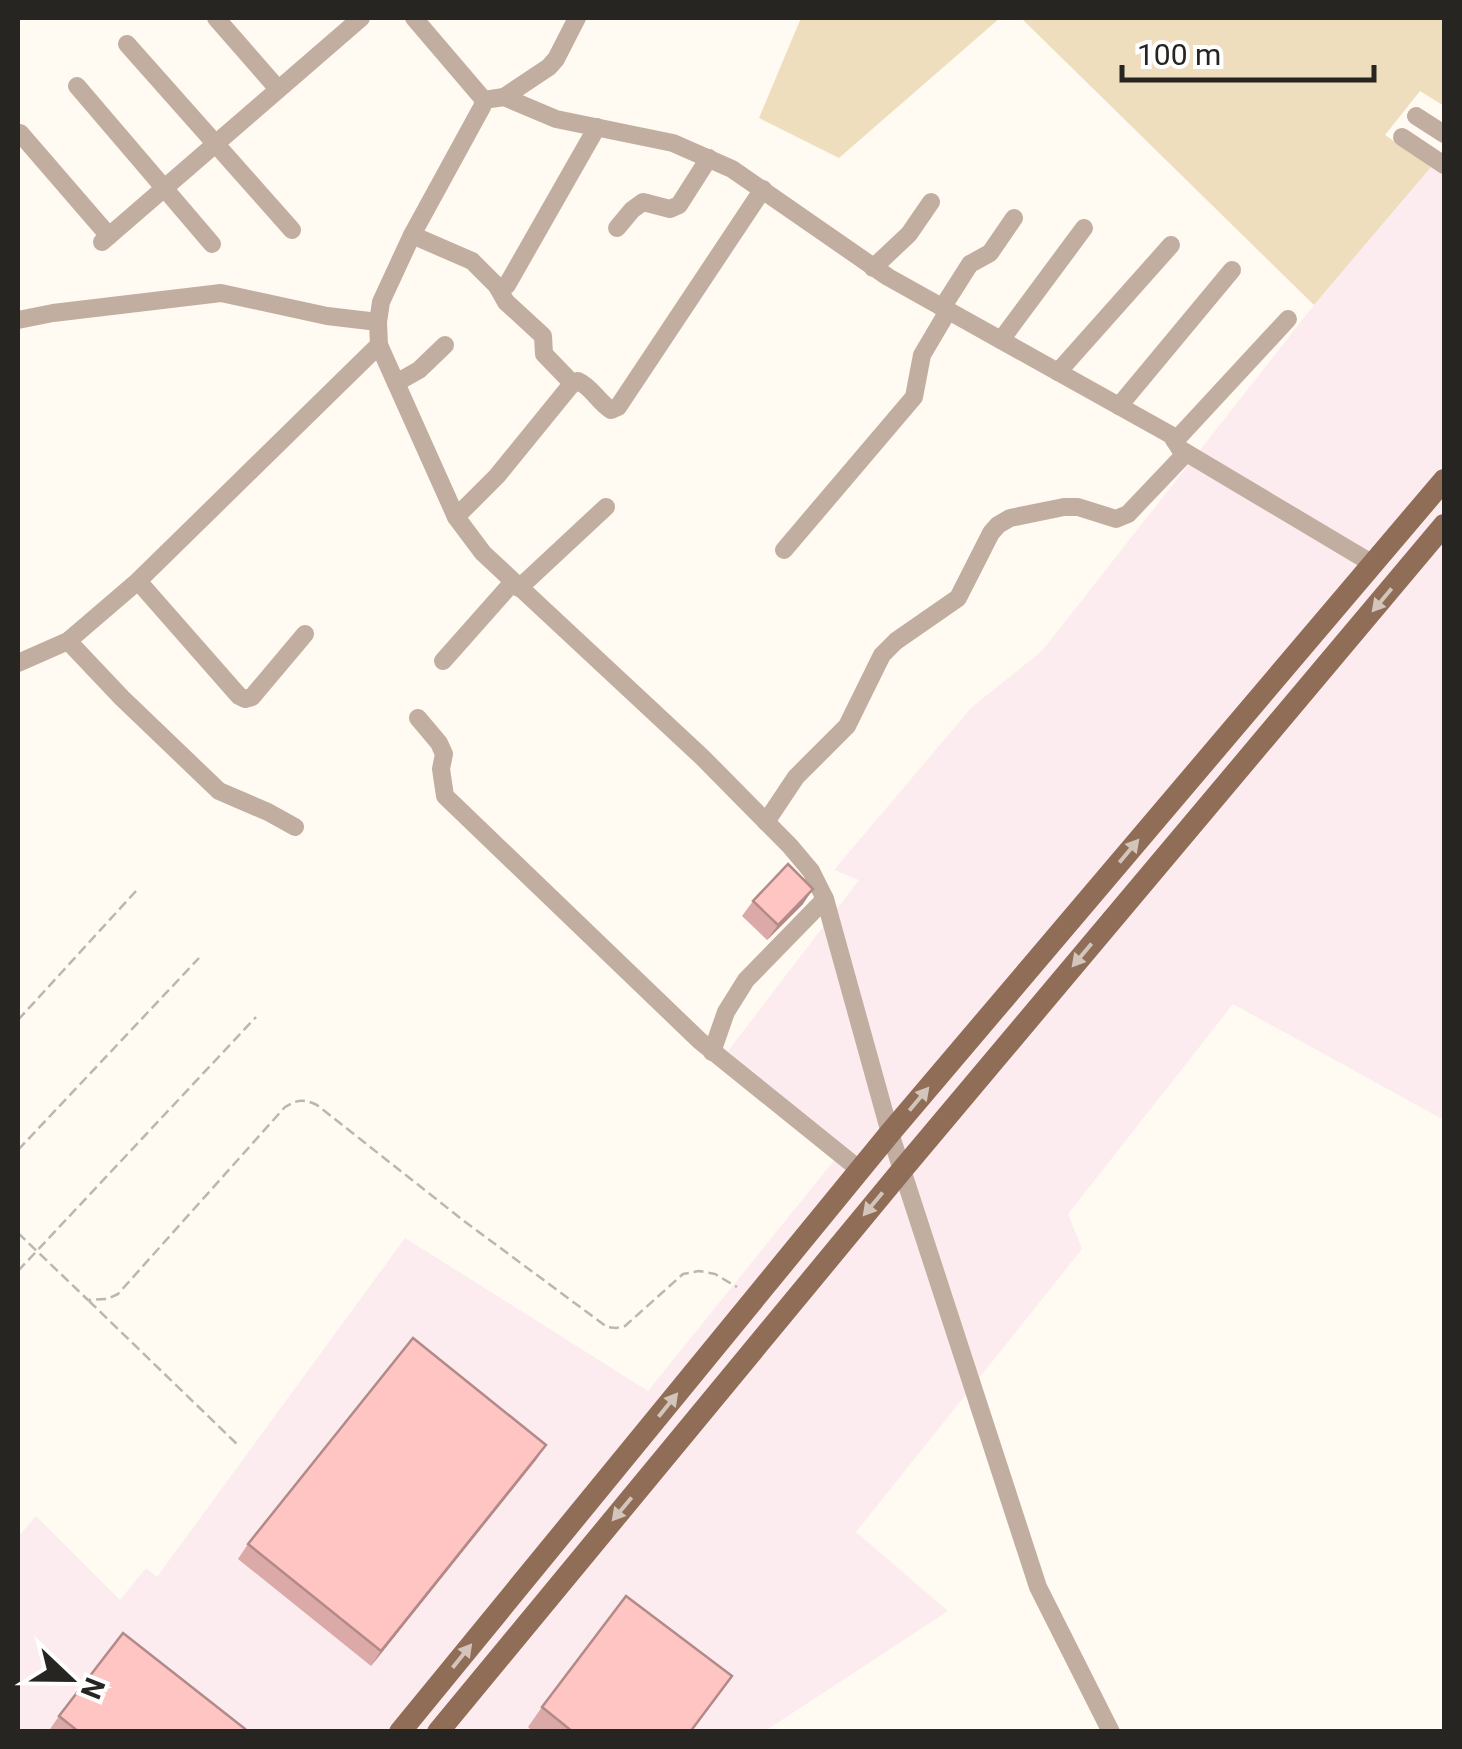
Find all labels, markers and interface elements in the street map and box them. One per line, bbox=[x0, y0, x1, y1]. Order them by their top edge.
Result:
scale bar bbox=[1122, 20, 1374, 82]
text: 100 m bbox=[1137, 37, 1221, 72]
one-way arrow bbox=[1371, 587, 1393, 612]
one-way arrow bbox=[1117, 839, 1139, 864]
one-way arrow bbox=[1072, 943, 1093, 968]
one-way arrow bbox=[907, 1087, 929, 1112]
one-way arrow bbox=[863, 1192, 884, 1217]
one-way arrow bbox=[657, 1392, 678, 1417]
one-way arrow bbox=[611, 1496, 633, 1521]
north arrow bbox=[20, 1629, 120, 1729]
one-way arrow bbox=[451, 1644, 472, 1669]
text: N bbox=[74, 1673, 112, 1704]

